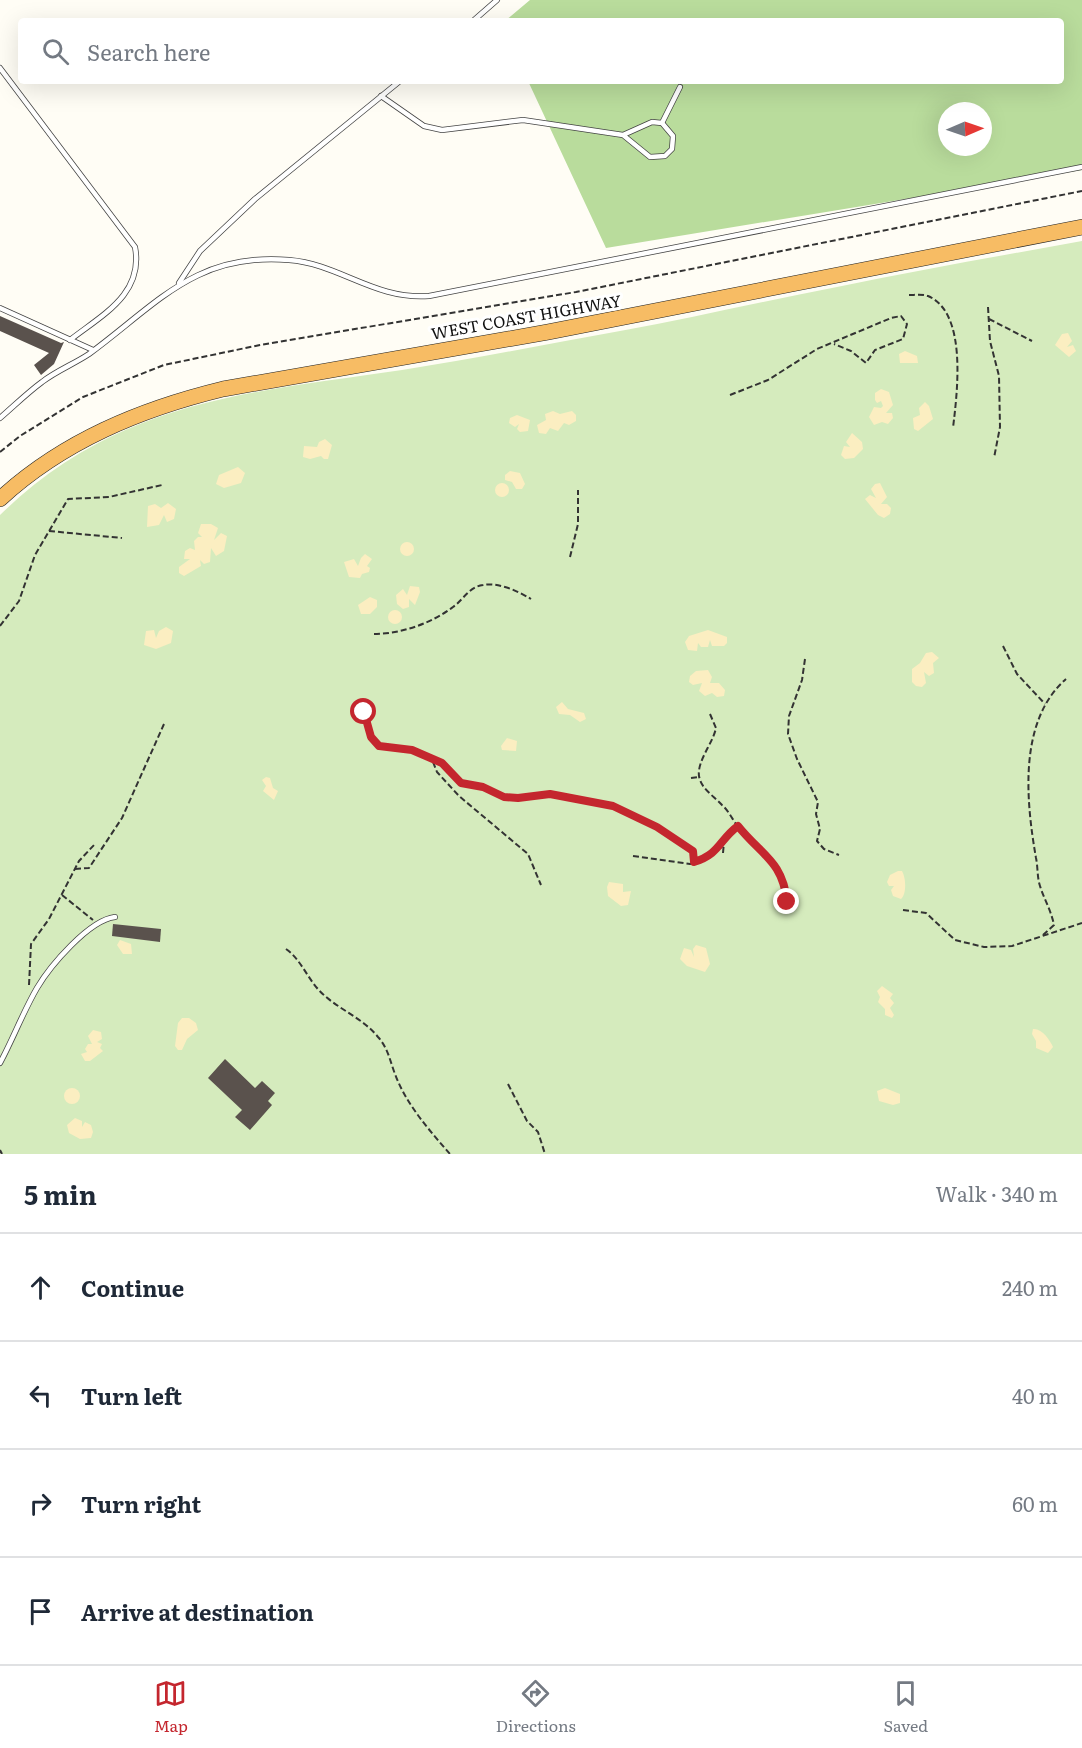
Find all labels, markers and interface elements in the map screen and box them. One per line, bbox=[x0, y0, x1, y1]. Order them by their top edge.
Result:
search box bbox=[18, 18, 1064, 84]
icon: search bbox=[39, 35, 72, 68]
text: Search here bbox=[87, 35, 210, 68]
north arrow bbox=[938, 102, 992, 156]
street label: WEST COAST HIGHWAY bbox=[429, 287, 624, 345]
route start bbox=[350, 698, 376, 724]
route end bbox=[773, 888, 799, 914]
text: 5 min bbox=[24, 1174, 97, 1213]
text: Walk · 340 m bbox=[935, 1178, 1058, 1208]
icon: ahead bbox=[24, 1271, 57, 1304]
text: Continue bbox=[81, 1271, 184, 1304]
text: 240 m bbox=[1002, 1272, 1058, 1302]
icon: left bbox=[24, 1379, 57, 1412]
text: Turn left bbox=[81, 1379, 182, 1412]
text: 40 m bbox=[1012, 1380, 1058, 1410]
icon: right bbox=[24, 1487, 57, 1520]
text: Turn right bbox=[81, 1487, 201, 1520]
text: 60 m bbox=[1012, 1488, 1058, 1518]
icon: arrive bbox=[24, 1595, 57, 1628]
text: Arrive at destination bbox=[81, 1595, 314, 1628]
tab: Map bbox=[154, 1677, 188, 1737]
tab: Directions bbox=[496, 1677, 576, 1737]
tab: Saved bbox=[884, 1677, 928, 1737]

